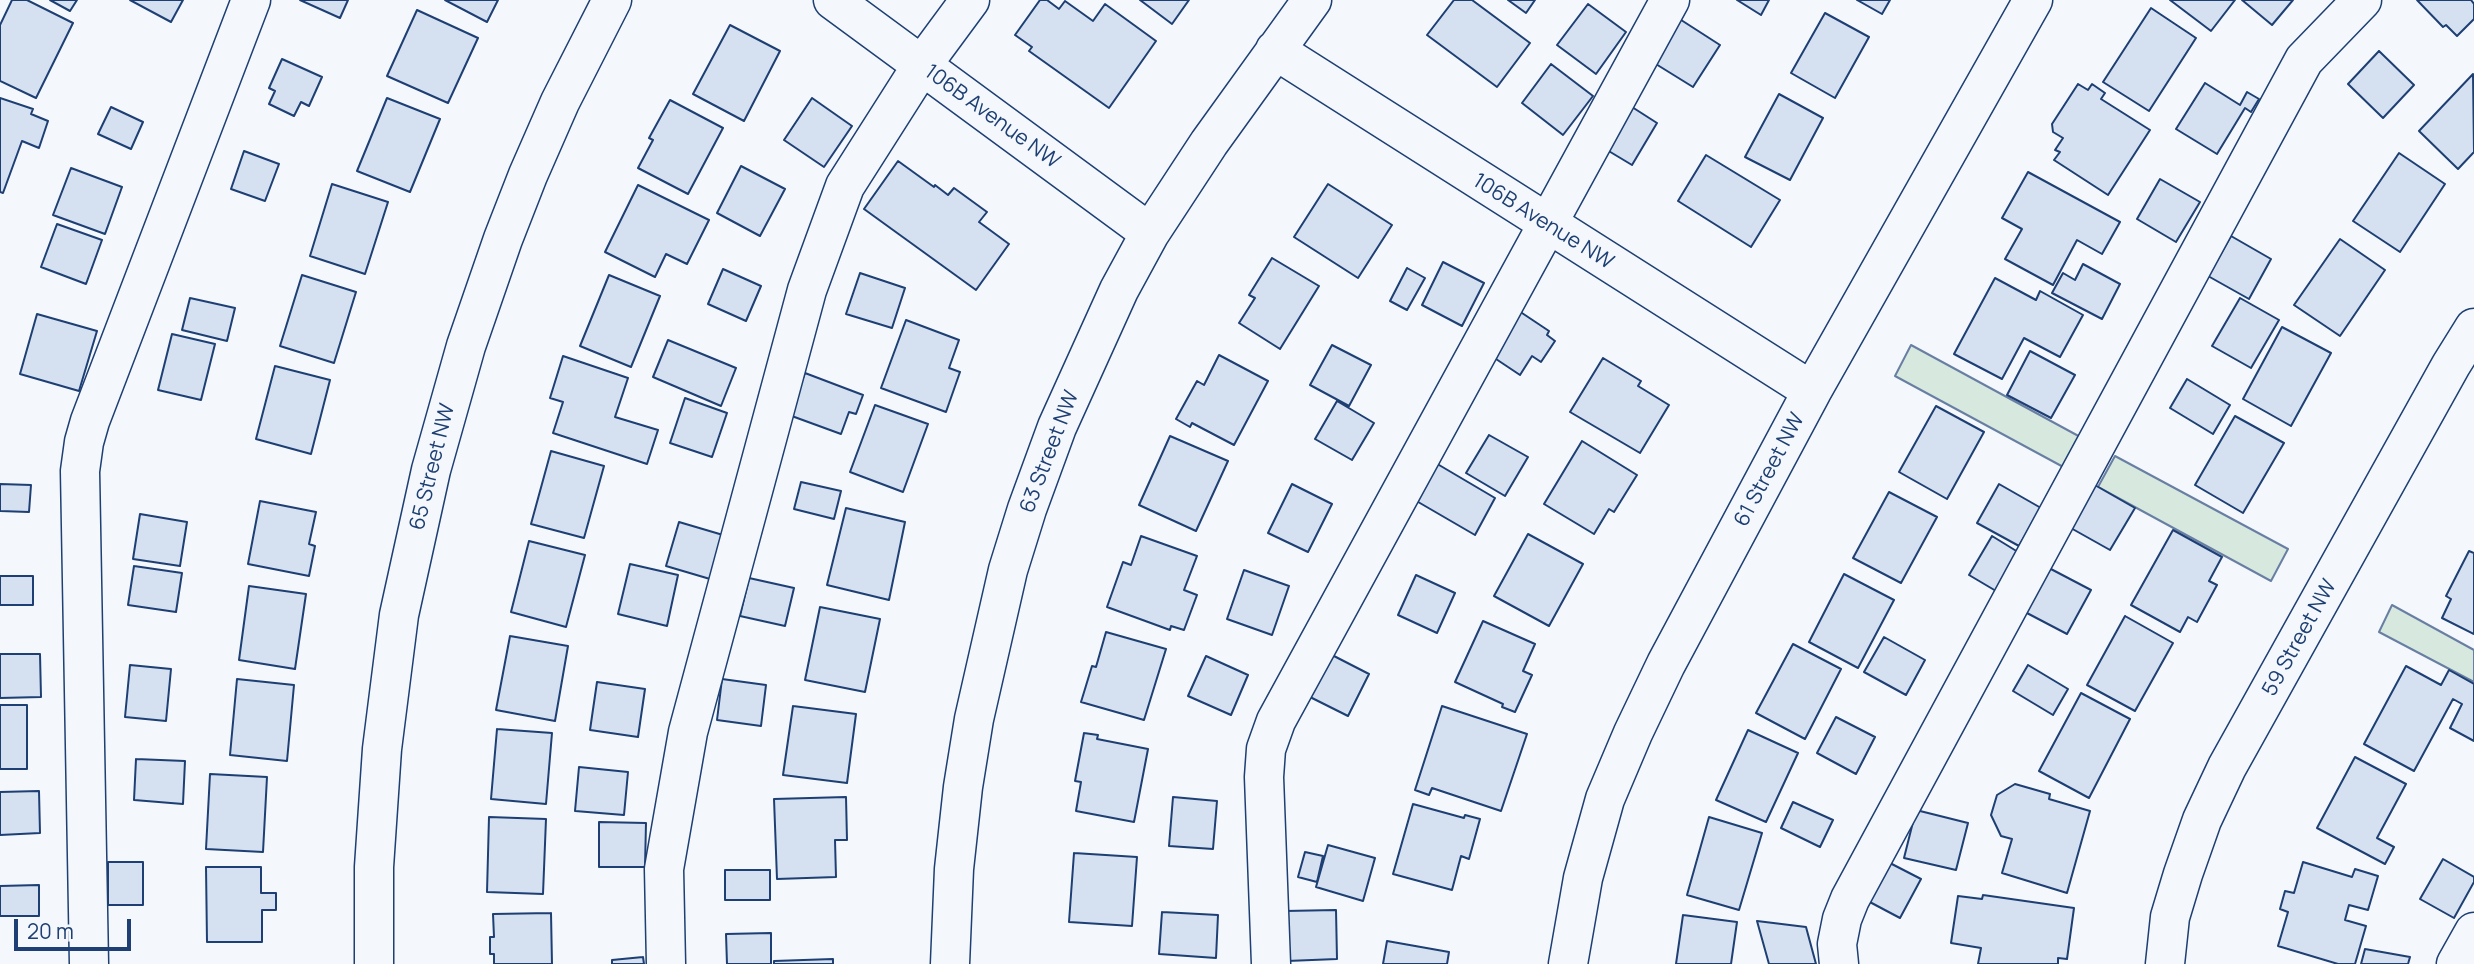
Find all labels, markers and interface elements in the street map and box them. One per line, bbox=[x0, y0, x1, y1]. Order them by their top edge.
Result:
street label: 106B Avenue NW bbox=[919, 59, 1065, 175]
street label: 106B Avenue NW bbox=[1468, 169, 1618, 275]
street label: 63 Street NW bbox=[1015, 387, 1085, 517]
street label: 65 Street NW bbox=[405, 401, 461, 533]
street label: 61 Street NW bbox=[1730, 409, 1810, 531]
street label: 59 Street NW bbox=[2258, 575, 2342, 701]
scale bar bbox=[18, 904, 135, 948]
text: 20 m bbox=[27, 917, 74, 945]

